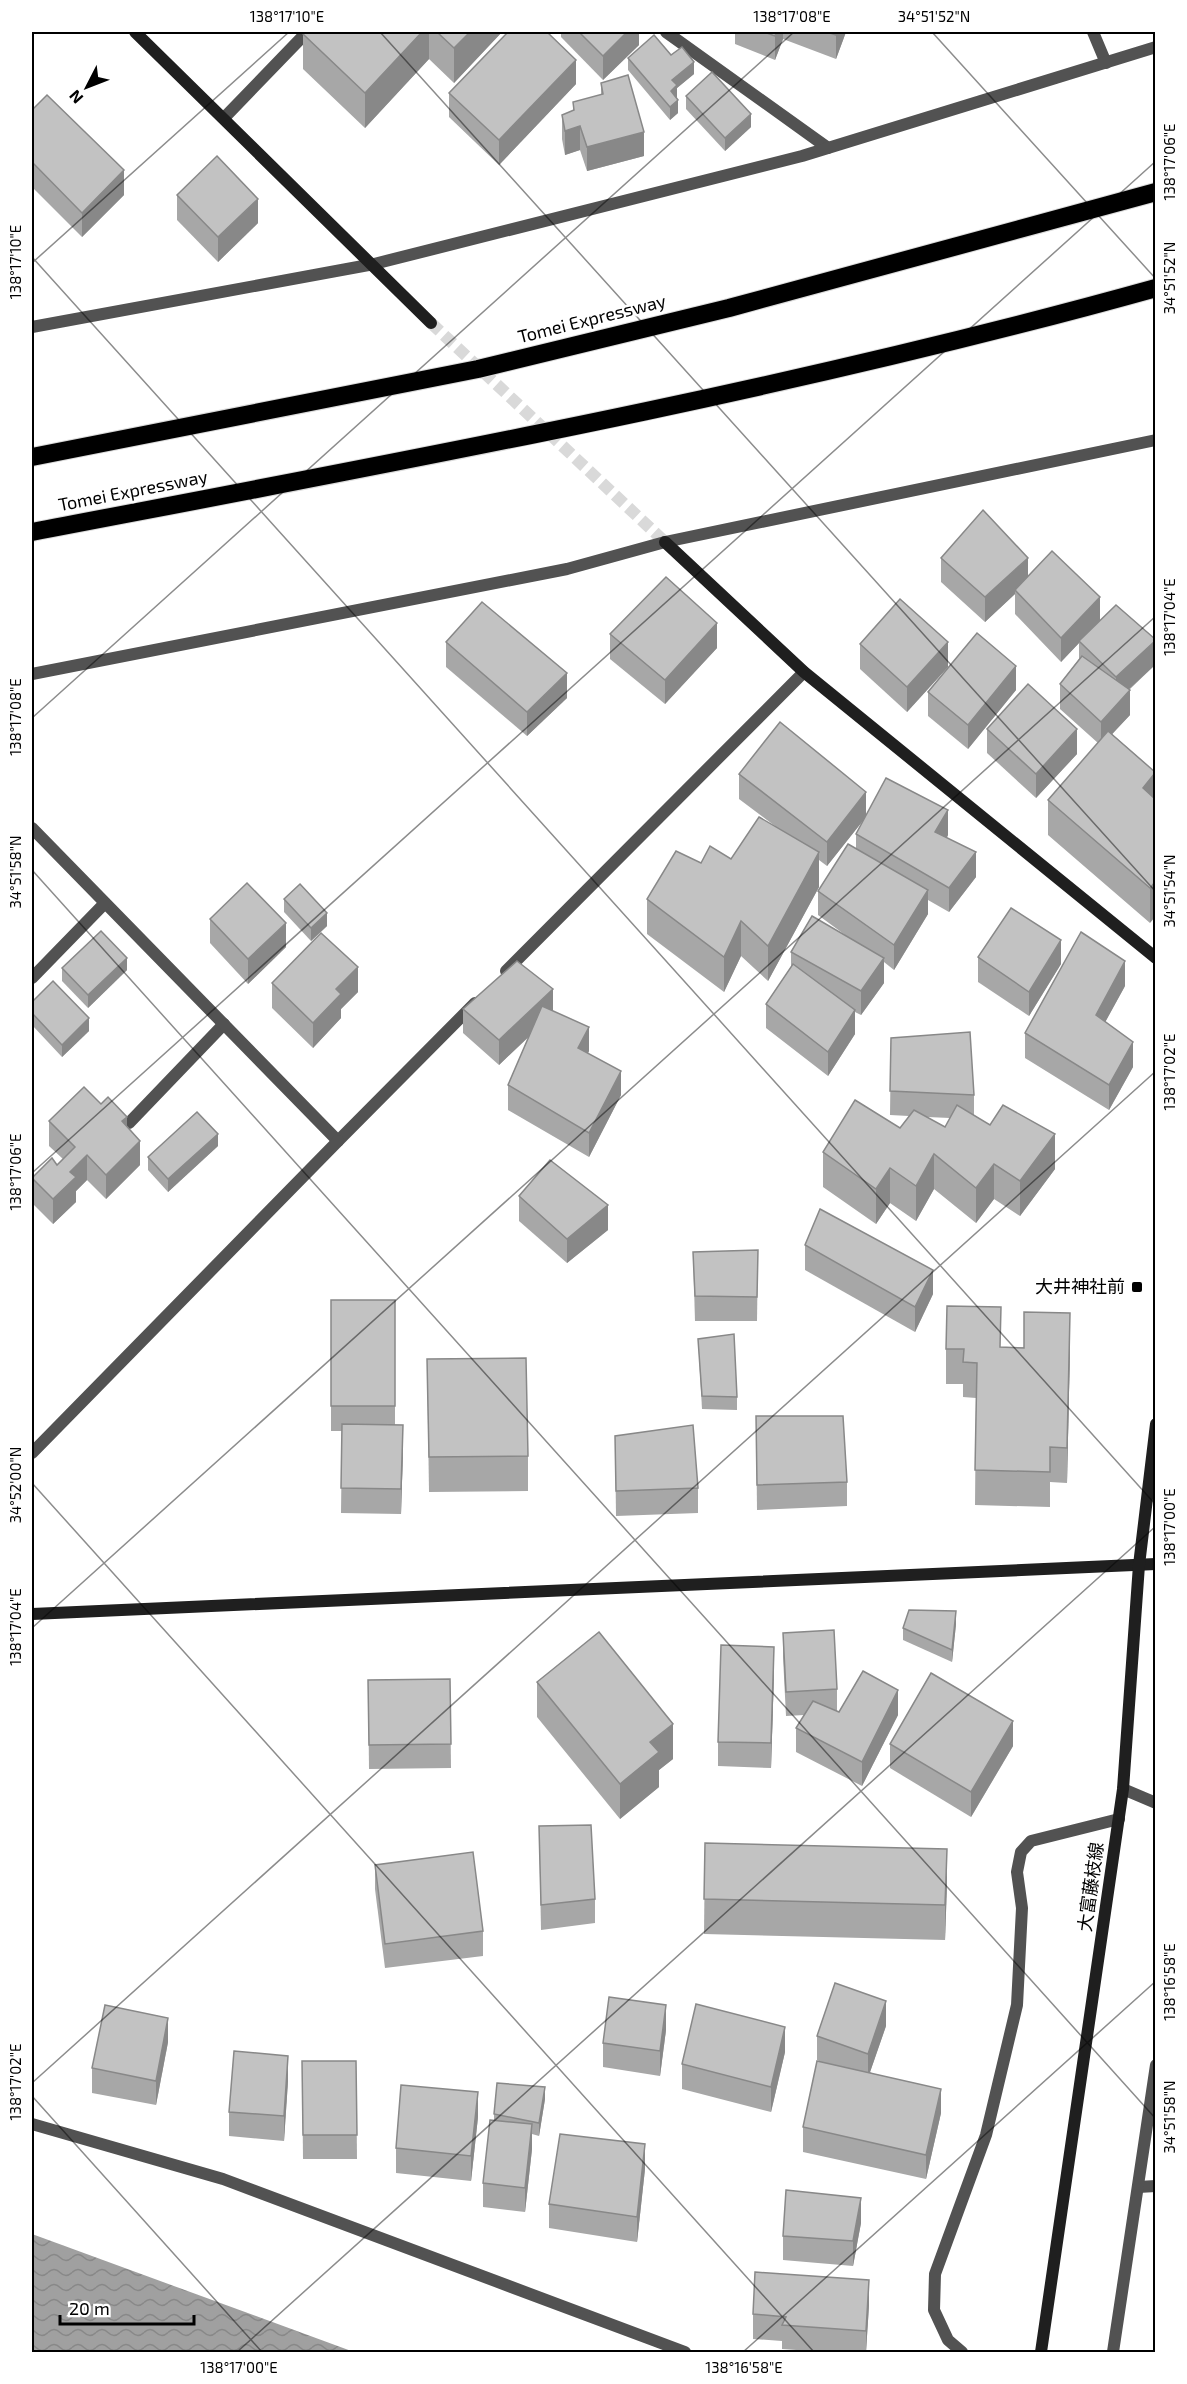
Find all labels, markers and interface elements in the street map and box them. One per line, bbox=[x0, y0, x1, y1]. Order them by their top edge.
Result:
text: 138°17'10"E bbox=[250, 7, 324, 25]
text: 138°17'08"E bbox=[753, 7, 831, 25]
text: 34°51'52"N bbox=[898, 7, 970, 25]
north arrow bbox=[57, 57, 117, 117]
text: N bbox=[65, 87, 86, 108]
text: 138°17'06"E bbox=[1160, 124, 1178, 200]
text: 138°17'10"E bbox=[6, 225, 24, 299]
text: 34°51'52"N bbox=[1160, 242, 1178, 314]
street label: Tomei Expressway bbox=[515, 289, 668, 347]
street label: Tomei Expressway bbox=[56, 465, 210, 515]
text: 138°17'04"E bbox=[1160, 578, 1178, 656]
text: 138°17'08"E bbox=[6, 678, 24, 756]
text: 34°51'58"N bbox=[6, 835, 24, 909]
text: 34°51'54"N bbox=[1160, 854, 1178, 928]
text: 138°17'02"E bbox=[1160, 1034, 1178, 1110]
text: 138°17'06"E bbox=[6, 1134, 24, 1210]
place label: 大井神社前 bbox=[1035, 1275, 1125, 1297]
marker: 大井神社前 bbox=[1130, 1280, 1144, 1294]
text: 34°52'00"N bbox=[6, 1447, 24, 1523]
text: 138°17'00"E bbox=[1160, 1488, 1178, 1566]
text: 138°17'04"E bbox=[6, 1588, 24, 1666]
street label: 大富藤枝線 bbox=[1073, 1841, 1107, 1933]
text: 138°16'58"E bbox=[1160, 1943, 1178, 2021]
text: 138°17'02"E bbox=[6, 2044, 24, 2120]
text: 34°51'58"N bbox=[1160, 2080, 1178, 2154]
scale bar bbox=[60, 2288, 194, 2326]
text: 20 m bbox=[69, 2297, 110, 2319]
text: 138°17'00"E bbox=[200, 2358, 278, 2376]
text: 138°16'58"E bbox=[705, 2358, 783, 2376]

